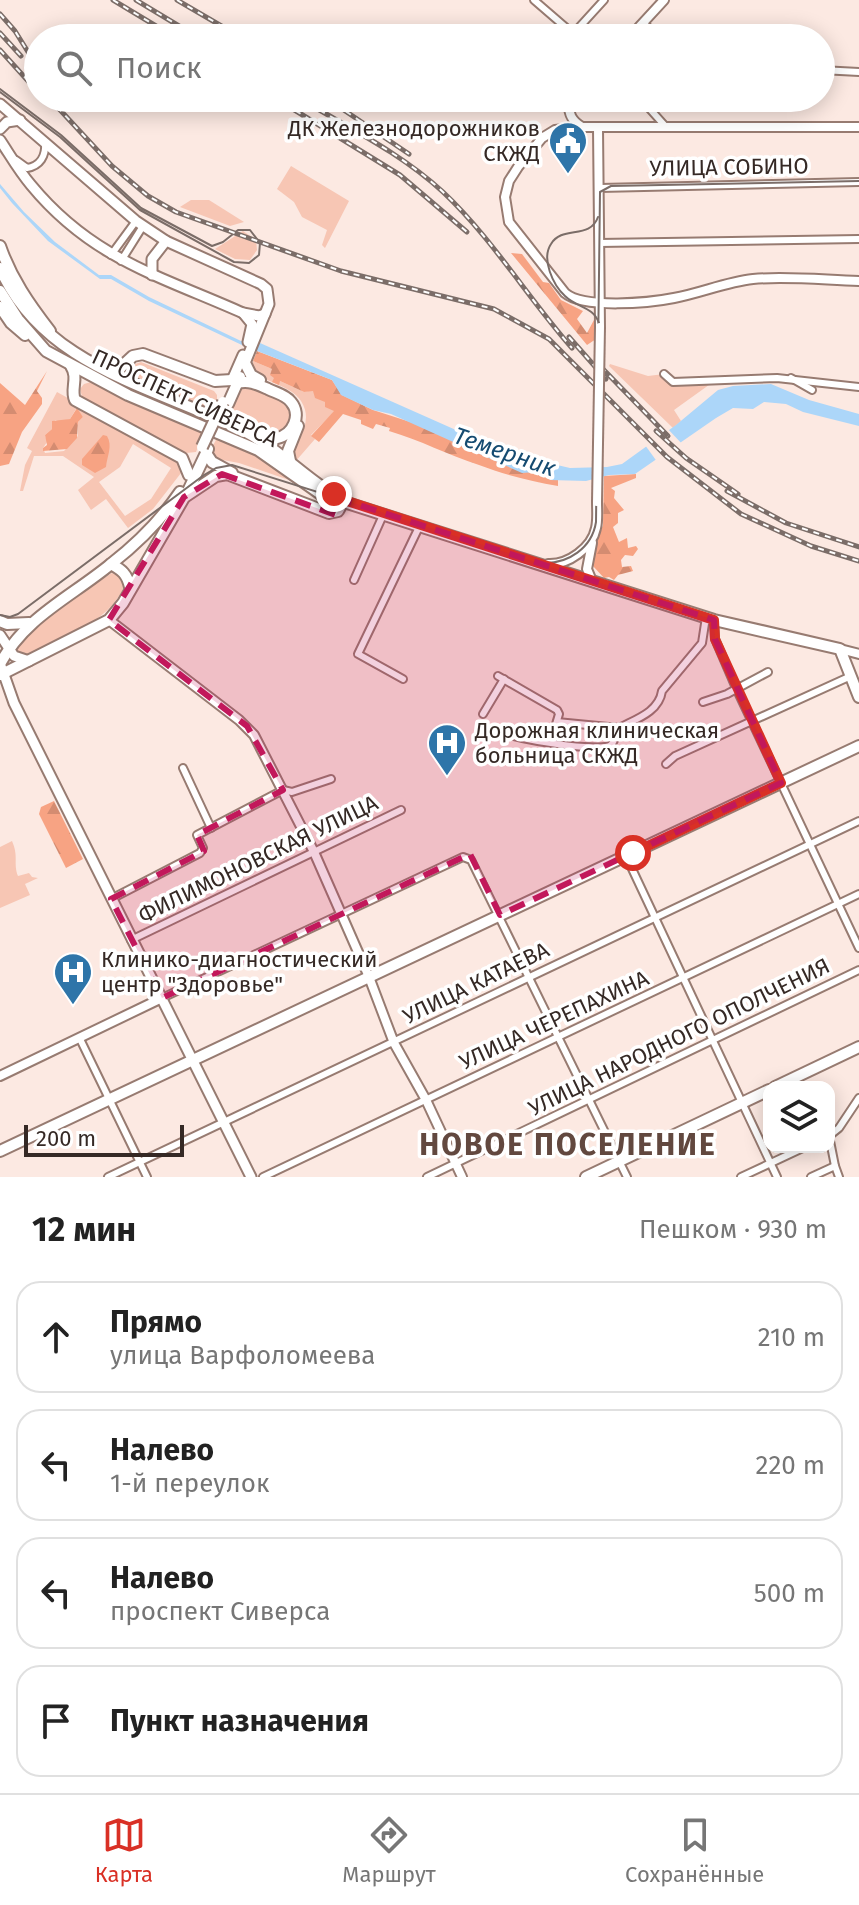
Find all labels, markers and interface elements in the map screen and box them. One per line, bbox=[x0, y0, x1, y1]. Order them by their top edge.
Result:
search box bbox=[24, 24, 835, 112]
icon: search bbox=[52, 46, 96, 90]
text: Поиск bbox=[116, 50, 202, 86]
place label: ДК Железнодорожников СКЖД bbox=[287, 115, 540, 167]
public building icon: ДК Железнодорожников СКЖД bbox=[547, 120, 589, 175]
street label: УЛИЦА СОБИНО bbox=[649, 152, 809, 182]
street label: ПРОСПЕКТ СИВЕРСА bbox=[88, 343, 283, 453]
water label: Темерник bbox=[450, 421, 560, 483]
route end bbox=[316, 476, 352, 512]
place label: Дорожная клиническая больница СКЖД bbox=[474, 717, 719, 769]
hospital icon: Дорожная клиническая больница СКЖД bbox=[426, 722, 468, 777]
street label: ФИЛИМОНОВСКАЯ УЛИЦА bbox=[134, 789, 383, 929]
route start bbox=[615, 835, 651, 871]
street label: УЛИЦА КАТАЕВА bbox=[399, 936, 554, 1030]
place label: Клинико-диагностический центр "Здоровье" bbox=[101, 946, 377, 998]
hospital icon: Клинико-диагностический центр "Здоровье" bbox=[52, 951, 94, 1006]
street label: УЛИЦА НАРОДНОГО ОПОЛЧЕНИЯ bbox=[524, 952, 834, 1122]
street label: УЛИЦА ЧЕРЕПАХИНА bbox=[455, 964, 653, 1076]
map controls bbox=[763, 1081, 835, 1153]
button: layers bbox=[763, 1081, 835, 1153]
scale bar bbox=[24, 1121, 184, 1157]
text: 200 m bbox=[36, 1125, 96, 1152]
district label: НОВОЕ ПОСЕЛЕНИЕ bbox=[419, 1127, 717, 1163]
text: 12 мин bbox=[32, 1209, 136, 1250]
text: Пешком · 930 m bbox=[639, 1214, 827, 1245]
text: Прямо bbox=[110, 1304, 202, 1340]
icon: ahead bbox=[34, 1315, 78, 1359]
text: 210 m bbox=[758, 1322, 825, 1353]
text: улица Варфоломеева bbox=[110, 1340, 375, 1371]
text: Налево bbox=[110, 1432, 214, 1468]
icon: left bbox=[34, 1443, 78, 1487]
text: 220 m bbox=[756, 1450, 825, 1481]
text: 1-й переулок bbox=[110, 1468, 269, 1499]
text: Налево bbox=[110, 1560, 214, 1596]
icon: left bbox=[34, 1571, 78, 1615]
text: 500 m bbox=[754, 1578, 825, 1609]
text: проспект Сиверса bbox=[110, 1596, 330, 1627]
icon: arrive bbox=[34, 1699, 78, 1743]
text: Пункт назначения bbox=[110, 1703, 369, 1739]
tab: Карта bbox=[95, 1813, 153, 1888]
tab: Маршрут bbox=[342, 1813, 436, 1888]
tab: Сохранённые bbox=[625, 1813, 764, 1888]

